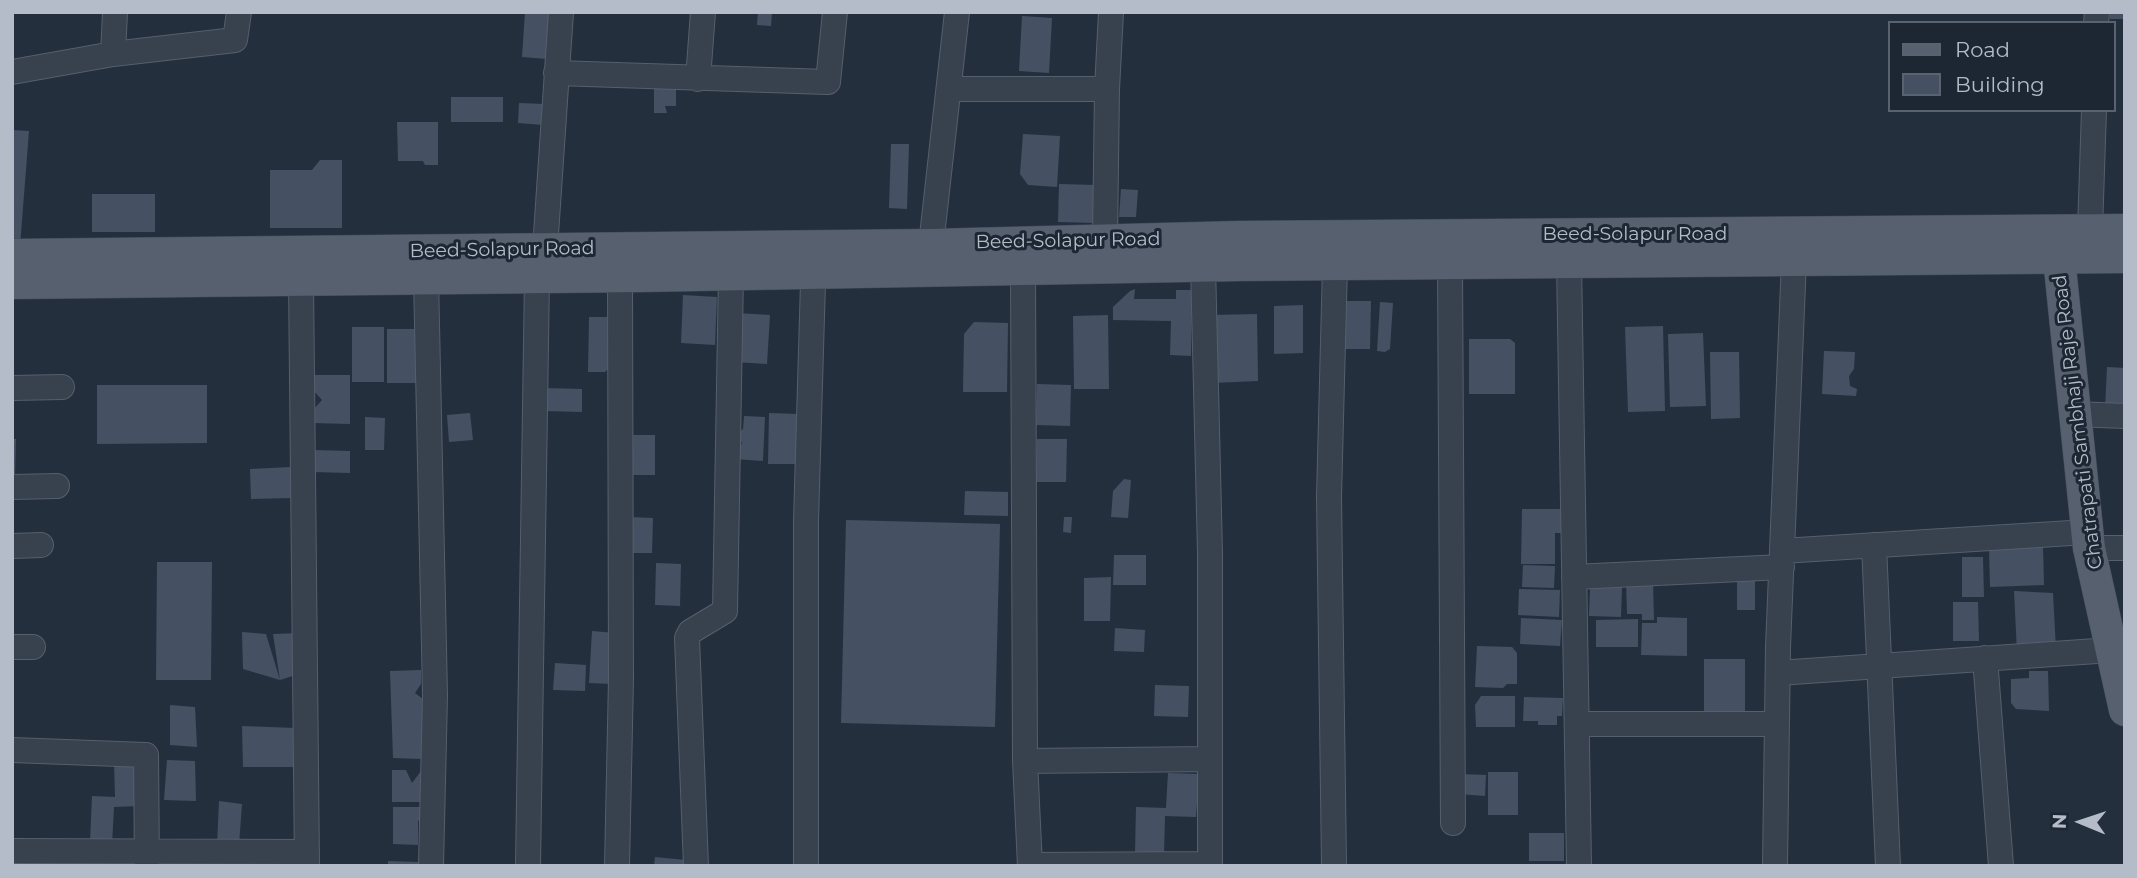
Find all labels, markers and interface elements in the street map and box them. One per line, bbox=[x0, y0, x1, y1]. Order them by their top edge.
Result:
legend bbox=[1888, 21, 2116, 112]
text: Road bbox=[1955, 37, 2010, 62]
text: Building bbox=[1955, 72, 2045, 97]
street label: Beed-Solapur Road bbox=[1543, 223, 1727, 245]
street label: Beed-Solapur Road bbox=[975, 228, 1161, 254]
street label: Beed-Solapur Road bbox=[409, 237, 595, 263]
street label: Chatrapati Sambhaji Raje Road bbox=[2049, 273, 2107, 571]
north arrow bbox=[2046, 787, 2116, 857]
text: N bbox=[2048, 813, 2071, 829]

